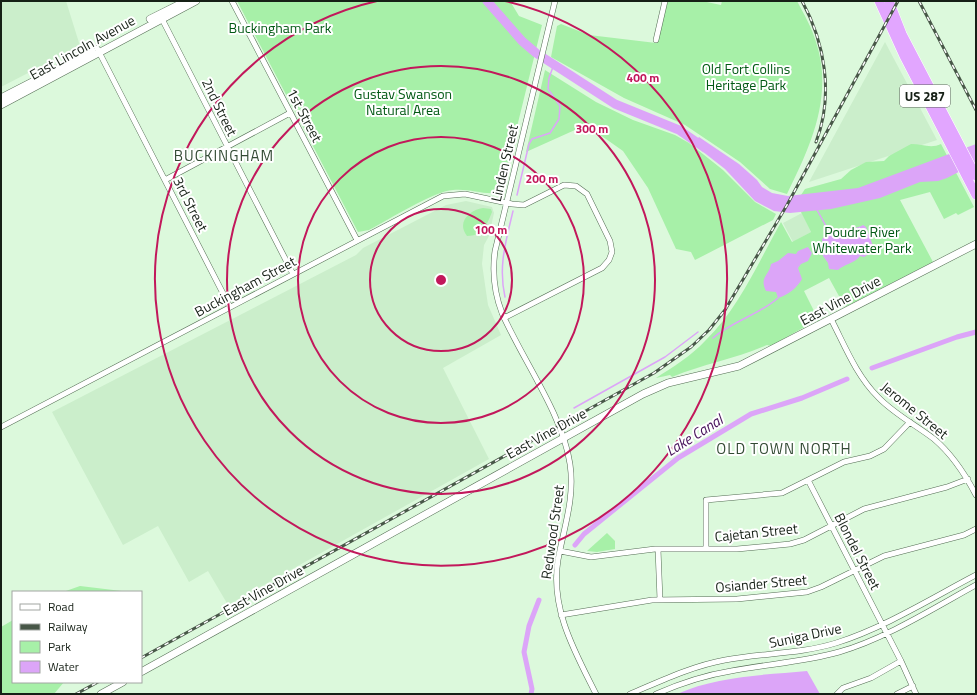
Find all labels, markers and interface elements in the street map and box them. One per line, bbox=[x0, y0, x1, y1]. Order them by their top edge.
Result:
street label: East Lincoln Avenue bbox=[25, 9, 139, 85]
park label: Buckingham Park bbox=[229, 17, 332, 38]
park label: Old Fort Collins Heritage Park bbox=[702, 58, 790, 95]
text: 400 m bbox=[627, 68, 659, 87]
street label: 2nd Street bbox=[197, 75, 243, 140]
park label: Gustav Swanson Natural Area bbox=[354, 83, 452, 120]
street label: 1st Street bbox=[282, 84, 328, 146]
road number: US 287 bbox=[900, 85, 950, 107]
text: 300 m bbox=[576, 119, 608, 138]
street label: Linden Street bbox=[485, 122, 523, 204]
district label: BUCKINGHAM bbox=[174, 144, 274, 167]
text: 200 m bbox=[526, 169, 558, 188]
street label: 3rd Street bbox=[168, 173, 214, 235]
text: 100 m bbox=[475, 220, 507, 239]
park label: Poudre River Whitewater Park bbox=[812, 221, 912, 258]
street label: Buckingham Street bbox=[191, 250, 299, 322]
street label: East Vine Drive bbox=[796, 270, 884, 330]
centre of rings bbox=[434, 273, 448, 287]
street label: Jerome Street bbox=[877, 376, 953, 444]
street label: East Vine Drive bbox=[502, 402, 590, 464]
water label: Lake Canal bbox=[661, 407, 729, 462]
district label: OLD TOWN NORTH bbox=[716, 437, 852, 460]
street label: Redwood Street bbox=[535, 483, 569, 580]
street label: Blondel Street bbox=[830, 509, 886, 593]
street label: Cajetan Street bbox=[713, 517, 799, 547]
street label: East Vine Drive bbox=[219, 559, 307, 621]
street label: Osiander Street bbox=[714, 569, 808, 597]
legend bbox=[12, 591, 142, 683]
text: Road bbox=[48, 597, 74, 616]
text: Railway bbox=[48, 617, 88, 636]
street label: Suniga Drive bbox=[767, 617, 843, 653]
text: Park bbox=[48, 637, 71, 656]
text: Water bbox=[48, 657, 79, 676]

